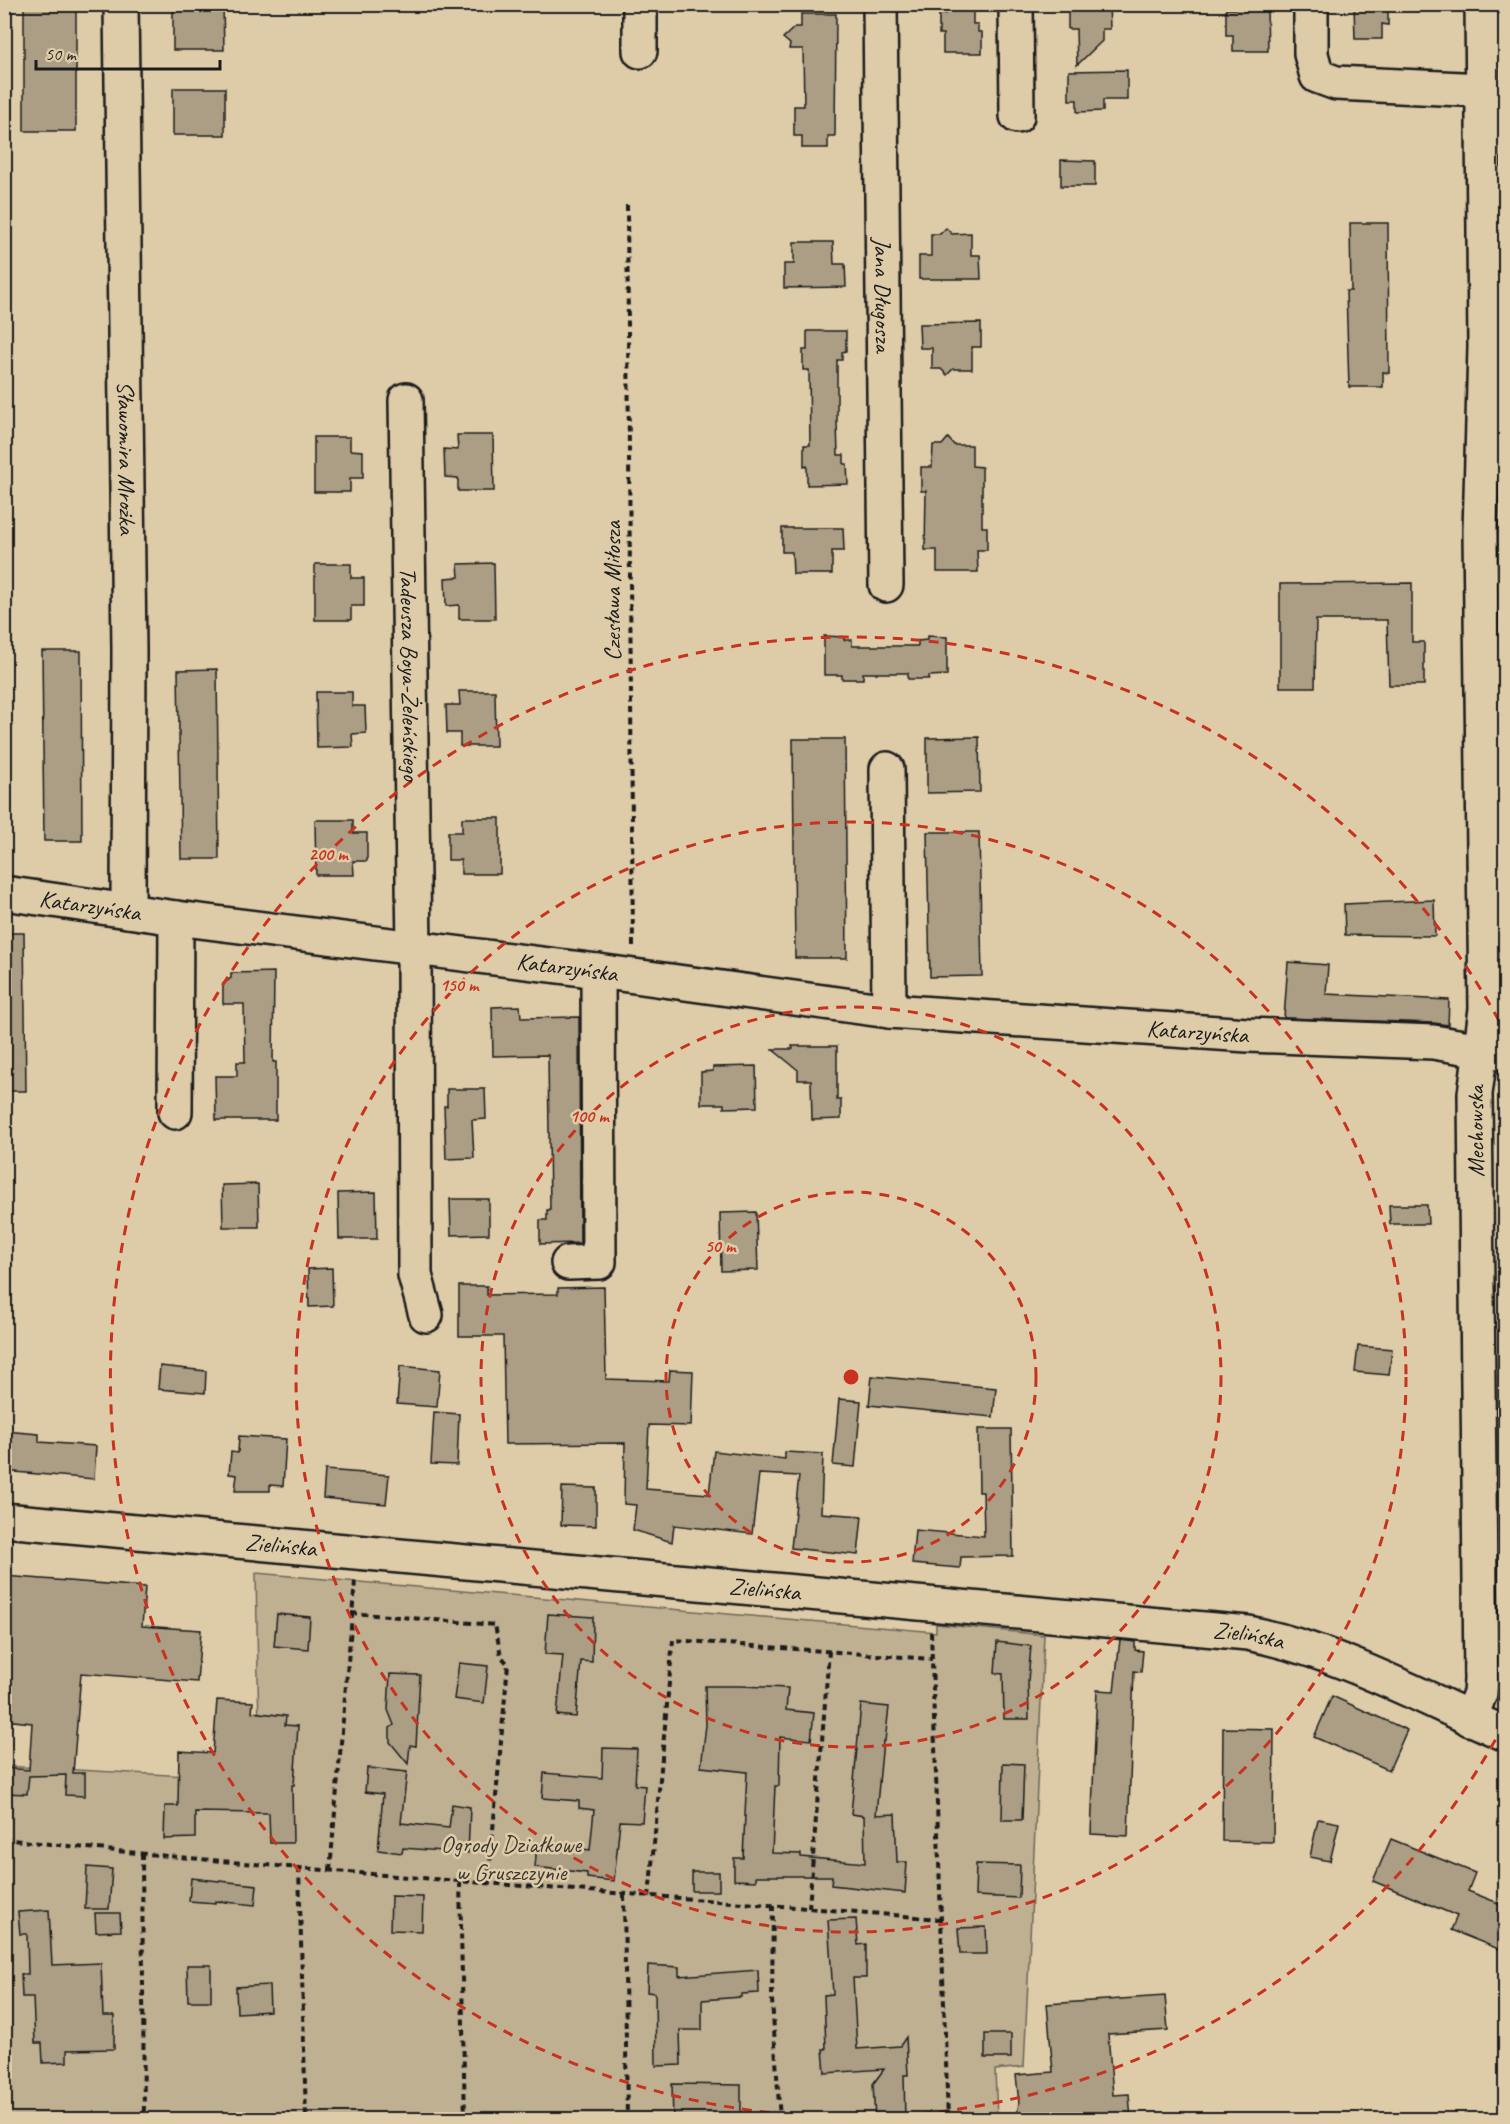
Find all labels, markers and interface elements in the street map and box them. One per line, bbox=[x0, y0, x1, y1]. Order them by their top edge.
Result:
scale bar bbox=[36, 33, 220, 71]
text: 50 m bbox=[45, 43, 78, 65]
street label: Jana Długosza bbox=[867, 237, 899, 355]
street label: Sławomira Mrożka bbox=[111, 381, 143, 536]
street label: Czesława Miłosza bbox=[597, 520, 627, 661]
street label: Tadeusza Boya-Żeleńskiego bbox=[393, 567, 427, 783]
text: 200 m bbox=[309, 843, 349, 865]
street label: Katarzyńska bbox=[38, 883, 144, 928]
street label: Katarzyńska bbox=[515, 946, 621, 989]
text: 150 m bbox=[440, 974, 480, 996]
street label: Katarzyńska bbox=[1146, 1013, 1251, 1050]
street label: Mechowska bbox=[1460, 1081, 1491, 1177]
text: 100 m bbox=[570, 1105, 610, 1127]
text: 50 m bbox=[705, 1235, 737, 1257]
centre of rings bbox=[841, 1367, 861, 1387]
street label: Zielińska bbox=[244, 1527, 319, 1563]
street label: Zielińska bbox=[728, 1571, 803, 1607]
street label: Zielińska bbox=[1212, 1615, 1289, 1656]
park label: Ogrody Działkowe w Gruszczynie bbox=[441, 1829, 583, 1887]

